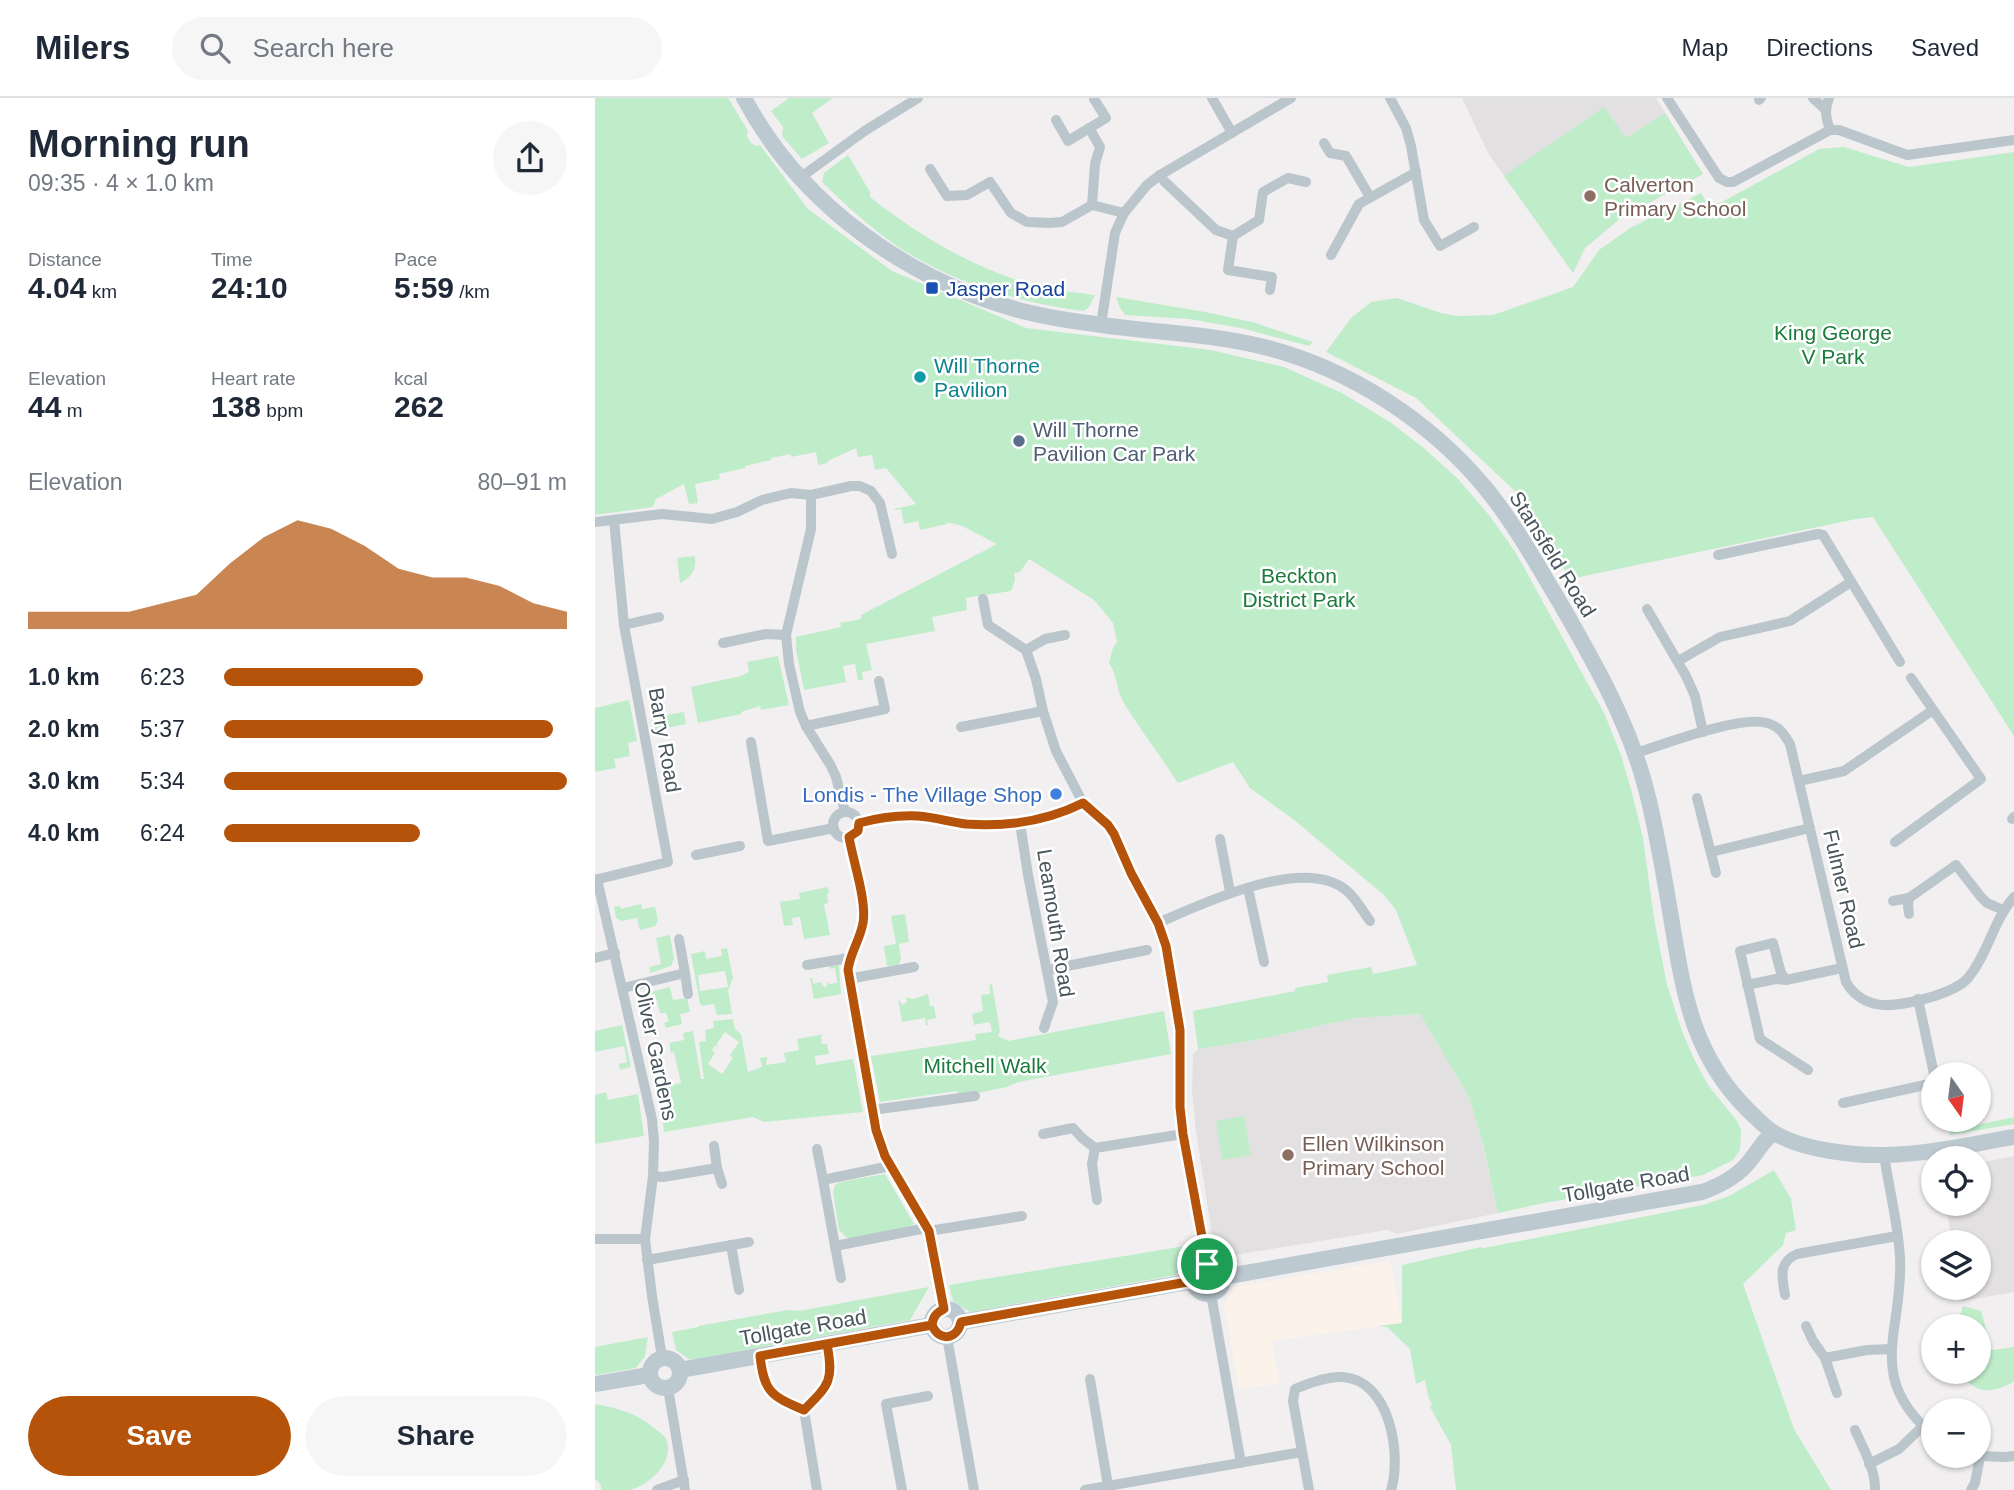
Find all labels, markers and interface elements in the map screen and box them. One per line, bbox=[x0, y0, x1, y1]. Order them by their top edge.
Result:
search box bbox=[172, 17, 662, 80]
text: Milers bbox=[35, 29, 130, 66]
icon: search bbox=[196, 29, 234, 67]
text: Search here bbox=[252, 33, 394, 63]
text: Map bbox=[1682, 34, 1728, 61]
text: Directions bbox=[1766, 34, 1873, 61]
text: Saved bbox=[1911, 34, 1979, 61]
button: share bbox=[493, 121, 567, 195]
text: Morning run bbox=[28, 123, 250, 165]
text: 09:35 · 4 × 1.0 km bbox=[28, 170, 214, 196]
place label: Calverton Primary School bbox=[1604, 173, 1746, 220]
marker: Calverton Primary School bbox=[1582, 188, 1598, 204]
text: Distance bbox=[28, 249, 102, 270]
text: Time bbox=[211, 249, 253, 270]
text: Pace bbox=[394, 249, 437, 270]
text: 4.04 bbox=[28, 271, 86, 304]
text: 24:10 bbox=[211, 271, 288, 304]
text: 5:59 bbox=[394, 271, 454, 304]
place label: Jasper Road bbox=[946, 277, 1065, 300]
marker: Jasper Road bbox=[924, 280, 940, 296]
text: km bbox=[86, 281, 117, 302]
text: /km bbox=[454, 281, 490, 302]
park label: King George V Park bbox=[1774, 321, 1892, 368]
place label: Will Thorne Pavilion bbox=[934, 354, 1040, 401]
text: Elevation bbox=[28, 368, 106, 389]
text: Heart rate bbox=[211, 368, 295, 389]
text: kcal bbox=[394, 368, 428, 389]
marker: Will Thorne Pavilion bbox=[912, 369, 928, 385]
text: 44 bbox=[28, 390, 61, 423]
text: 138 bbox=[211, 390, 261, 423]
text: 262 bbox=[394, 390, 444, 423]
text: m bbox=[61, 400, 82, 421]
text: bpm bbox=[261, 400, 303, 421]
place label: Will Thorne Pavilion Car Park bbox=[1033, 418, 1196, 465]
marker: Will Thorne Pavilion Car Park bbox=[1011, 433, 1027, 449]
text: Elevation bbox=[28, 469, 123, 495]
text: 80–91 m bbox=[477, 469, 567, 495]
street label: Stansfeld Road bbox=[1505, 487, 1601, 621]
park label: Beckton District Park bbox=[1242, 564, 1356, 611]
text: 1.0 km bbox=[28, 664, 100, 690]
text: 6:23 bbox=[140, 664, 185, 690]
street label: Barry Road bbox=[644, 686, 686, 794]
text: 2.0 km bbox=[28, 716, 100, 742]
text: 5:37 bbox=[140, 716, 185, 742]
text: 3.0 km bbox=[28, 768, 100, 794]
text: 5:34 bbox=[140, 768, 185, 794]
place label: Londis - The Village Shop bbox=[802, 783, 1042, 806]
marker: Londis - The Village Shop bbox=[1048, 786, 1064, 802]
text: 4.0 km bbox=[28, 820, 100, 846]
text: 6:24 bbox=[140, 820, 185, 846]
street label: Fulmer Road bbox=[1819, 827, 1869, 951]
street label: Leamouth Road bbox=[1033, 847, 1079, 999]
street label: Oliver Gardens bbox=[630, 980, 682, 1122]
park label: Mitchell Walk bbox=[924, 1054, 1047, 1077]
north arrow bbox=[1921, 1062, 1991, 1132]
map controls bbox=[1921, 1062, 1991, 1468]
place label: Ellen Wilkinson Primary School bbox=[1302, 1132, 1444, 1179]
button: locate bbox=[1921, 1146, 1991, 1216]
marker: Ellen Wilkinson Primary School bbox=[1280, 1147, 1296, 1163]
street label: Tollgate Road bbox=[1561, 1162, 1691, 1206]
button: layers bbox=[1921, 1230, 1991, 1300]
pin bbox=[1177, 1234, 1237, 1294]
icon: arrive bbox=[1188, 1245, 1226, 1283]
street label: Tollgate Road bbox=[738, 1305, 868, 1349]
button: + bbox=[1921, 1314, 1991, 1384]
button: Save bbox=[28, 1396, 291, 1476]
button: Share bbox=[305, 1396, 567, 1476]
button: − bbox=[1921, 1398, 1991, 1468]

